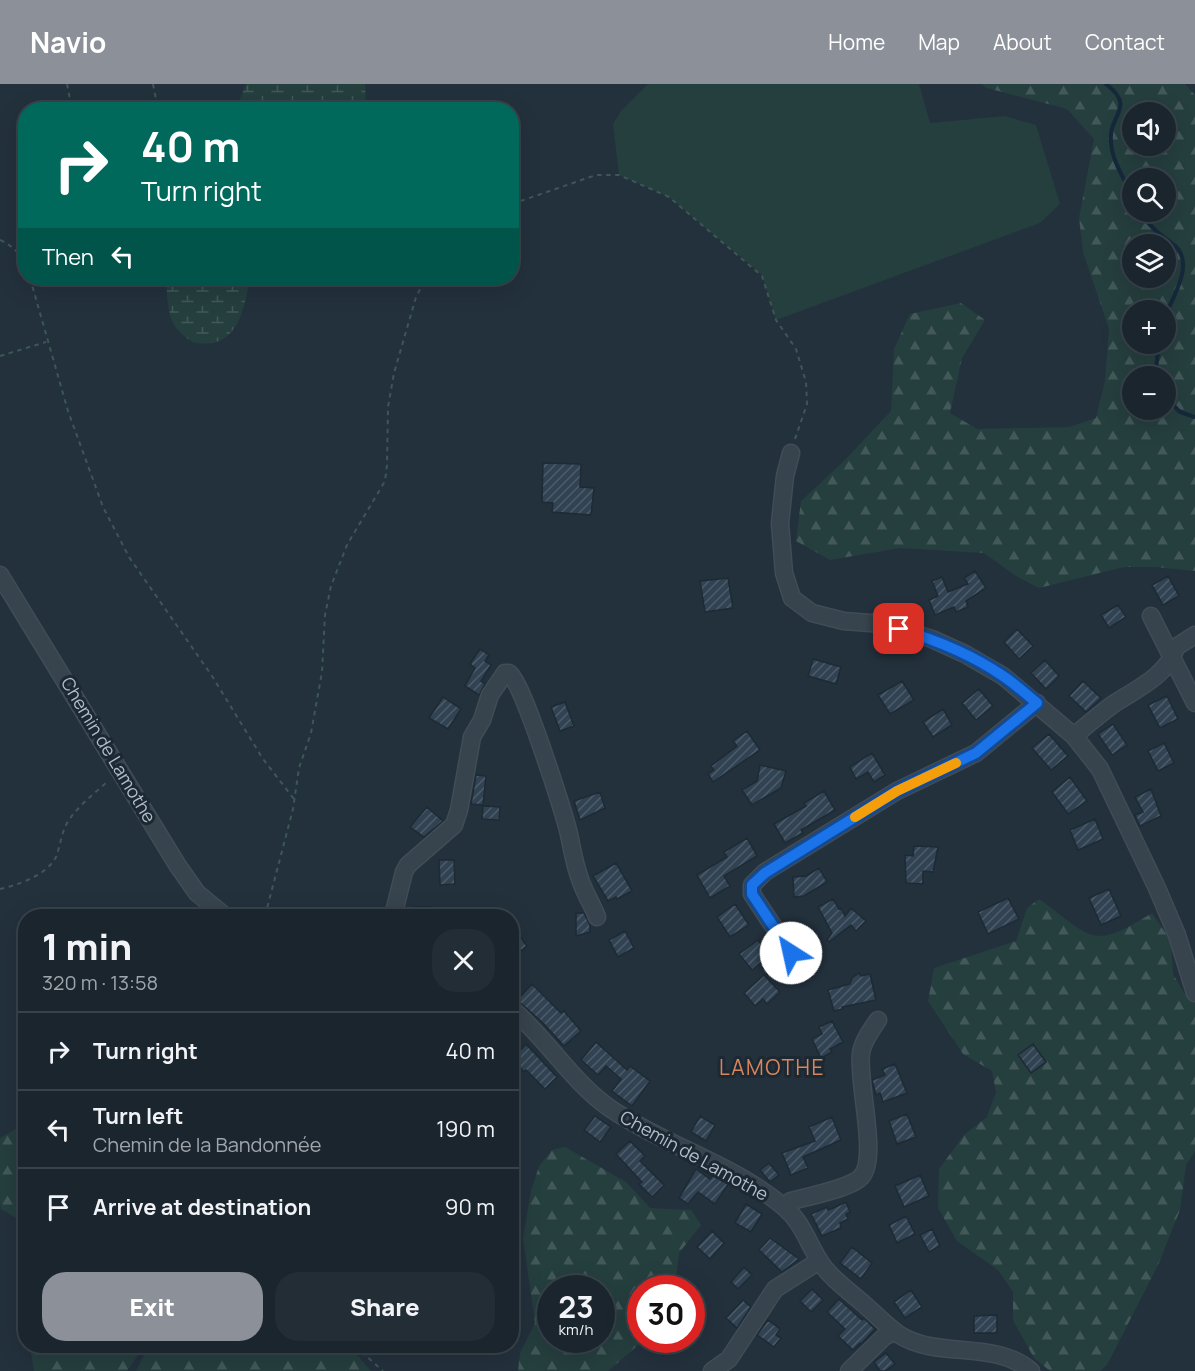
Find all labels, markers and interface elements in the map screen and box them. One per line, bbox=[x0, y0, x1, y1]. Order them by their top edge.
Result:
text: Navio bbox=[30, 23, 106, 61]
text: Home bbox=[828, 28, 885, 56]
text: Map bbox=[918, 28, 960, 56]
text: About bbox=[993, 28, 1052, 56]
text: Contact bbox=[1085, 28, 1165, 56]
map controls bbox=[1122, 102, 1176, 420]
button: sound bbox=[1122, 102, 1176, 156]
text: 40 m bbox=[141, 117, 240, 175]
icon: right bbox=[42, 126, 120, 204]
button: search bbox=[1122, 168, 1176, 222]
text: Turn right bbox=[141, 172, 262, 209]
button: layers bbox=[1122, 234, 1176, 288]
icon: left bbox=[106, 240, 139, 273]
text: Then bbox=[42, 242, 94, 272]
button: + bbox=[1122, 300, 1176, 354]
button: − bbox=[1122, 366, 1176, 420]
pin bbox=[873, 603, 924, 654]
icon: arrive bbox=[882, 612, 915, 645]
street label: Chemin de Lamothe bbox=[56, 672, 162, 827]
position arrow bbox=[759, 921, 823, 985]
text: 1 min bbox=[42, 922, 132, 971]
button: close bbox=[432, 929, 495, 992]
text: 320 m · 13:58 bbox=[42, 969, 158, 996]
icon: right bbox=[42, 1035, 75, 1068]
text: Turn right bbox=[93, 1036, 198, 1066]
text: 40 m bbox=[446, 1036, 495, 1066]
district label: LAMOTHE bbox=[719, 1053, 825, 1081]
text: Turn left bbox=[93, 1101, 183, 1131]
street label: Chemin de Lamothe bbox=[616, 1104, 773, 1206]
icon: left bbox=[42, 1113, 75, 1146]
text: 190 m bbox=[436, 1114, 495, 1144]
text: Chemin de la Bandonnée bbox=[93, 1131, 321, 1158]
icon: arrive bbox=[42, 1191, 75, 1224]
text: Arrive at destination bbox=[93, 1192, 311, 1222]
text: 90 m bbox=[445, 1192, 495, 1222]
button: Exit bbox=[42, 1272, 263, 1341]
button: Share bbox=[275, 1272, 495, 1341]
speed limit sign: 30 bbox=[627, 1275, 705, 1353]
text: 23 bbox=[558, 1286, 594, 1327]
text: km/h bbox=[559, 1319, 593, 1340]

